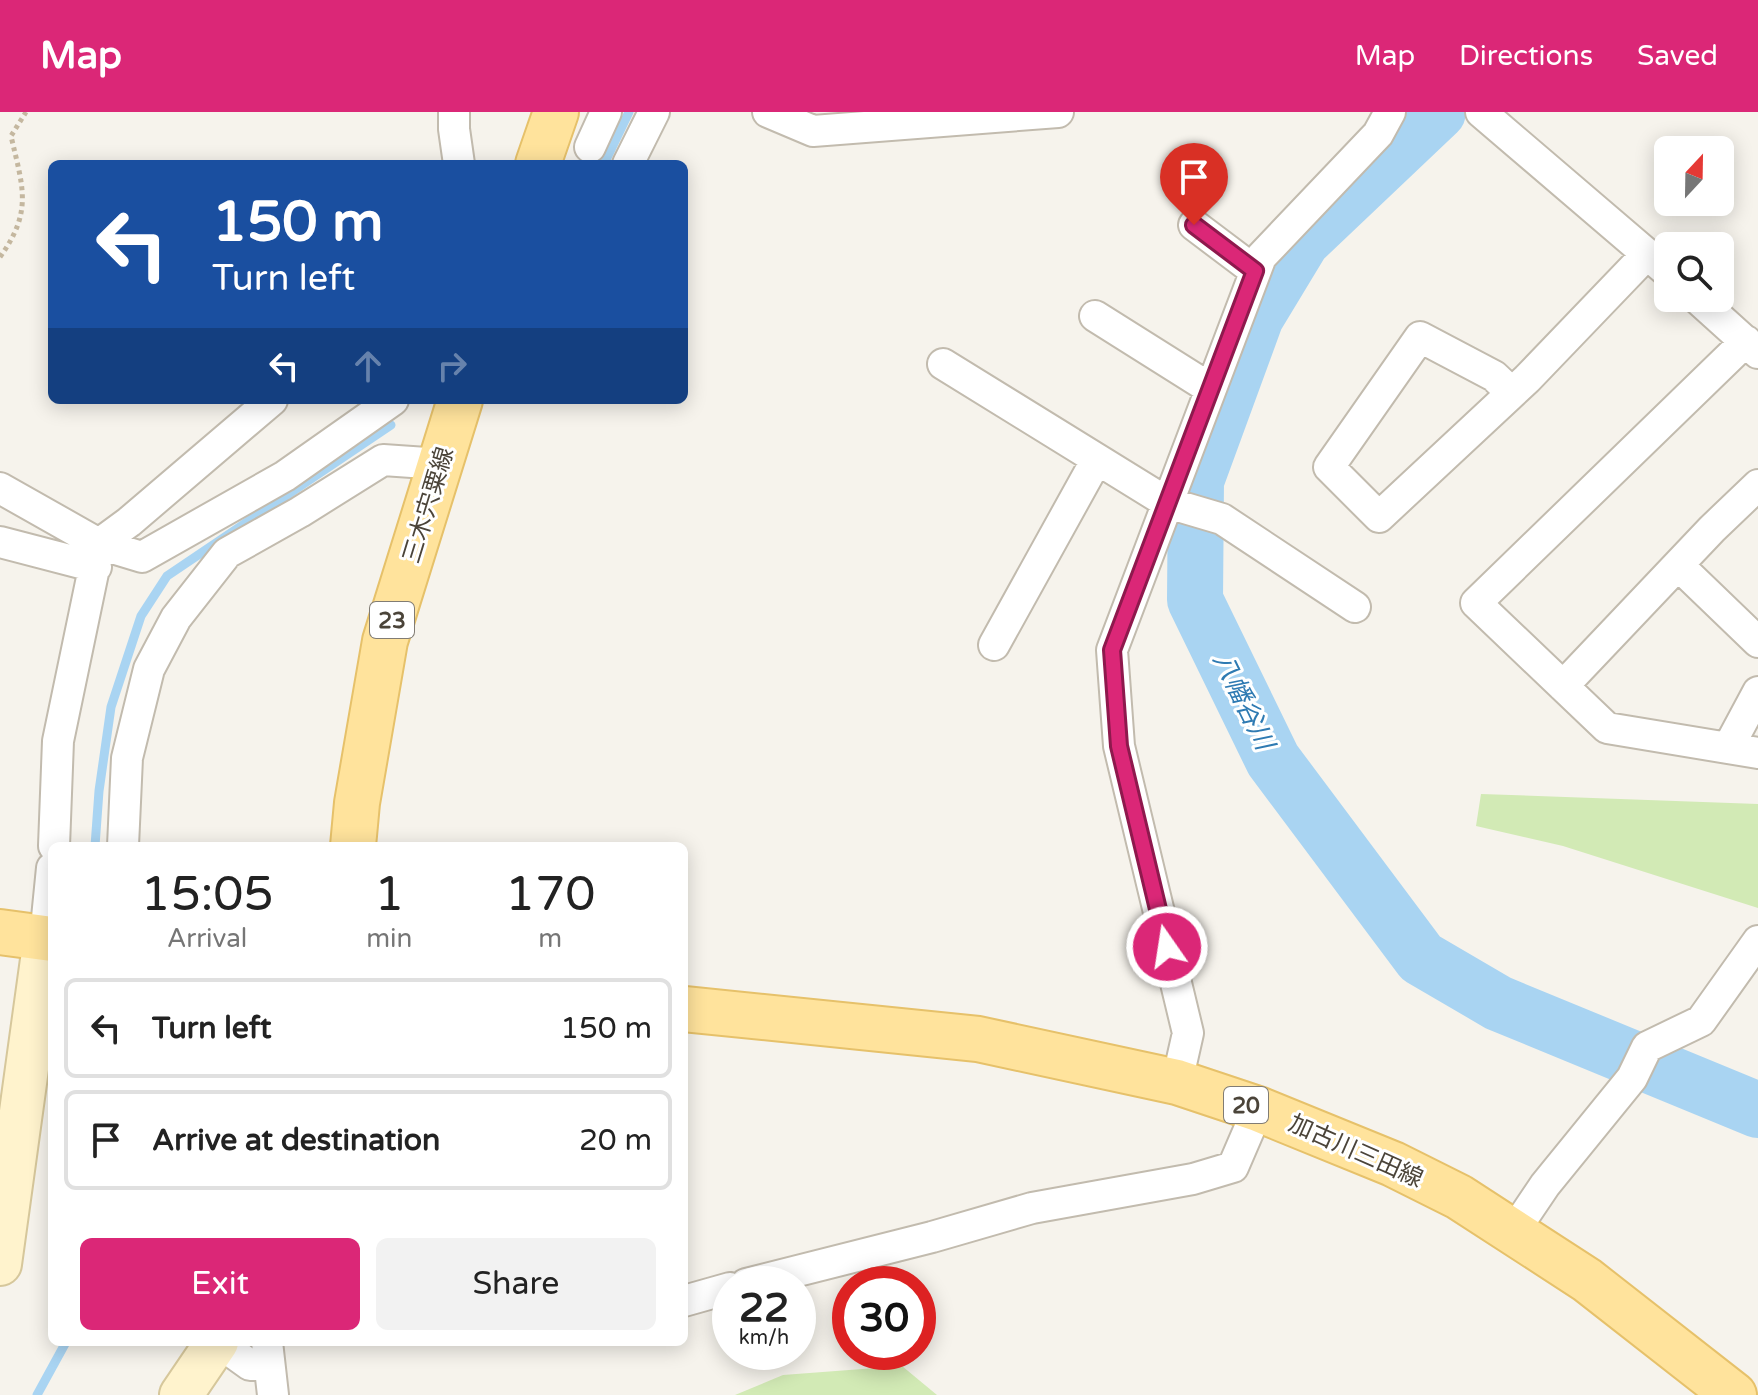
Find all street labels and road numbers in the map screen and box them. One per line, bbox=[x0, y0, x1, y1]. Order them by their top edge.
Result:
street label: 三木宍粟線 bbox=[397, 444, 460, 567]
road number: 23 bbox=[370, 602, 414, 638]
road number: 20 bbox=[1224, 1087, 1268, 1123]
street label: 加古川三田線 bbox=[1284, 1109, 1427, 1194]

